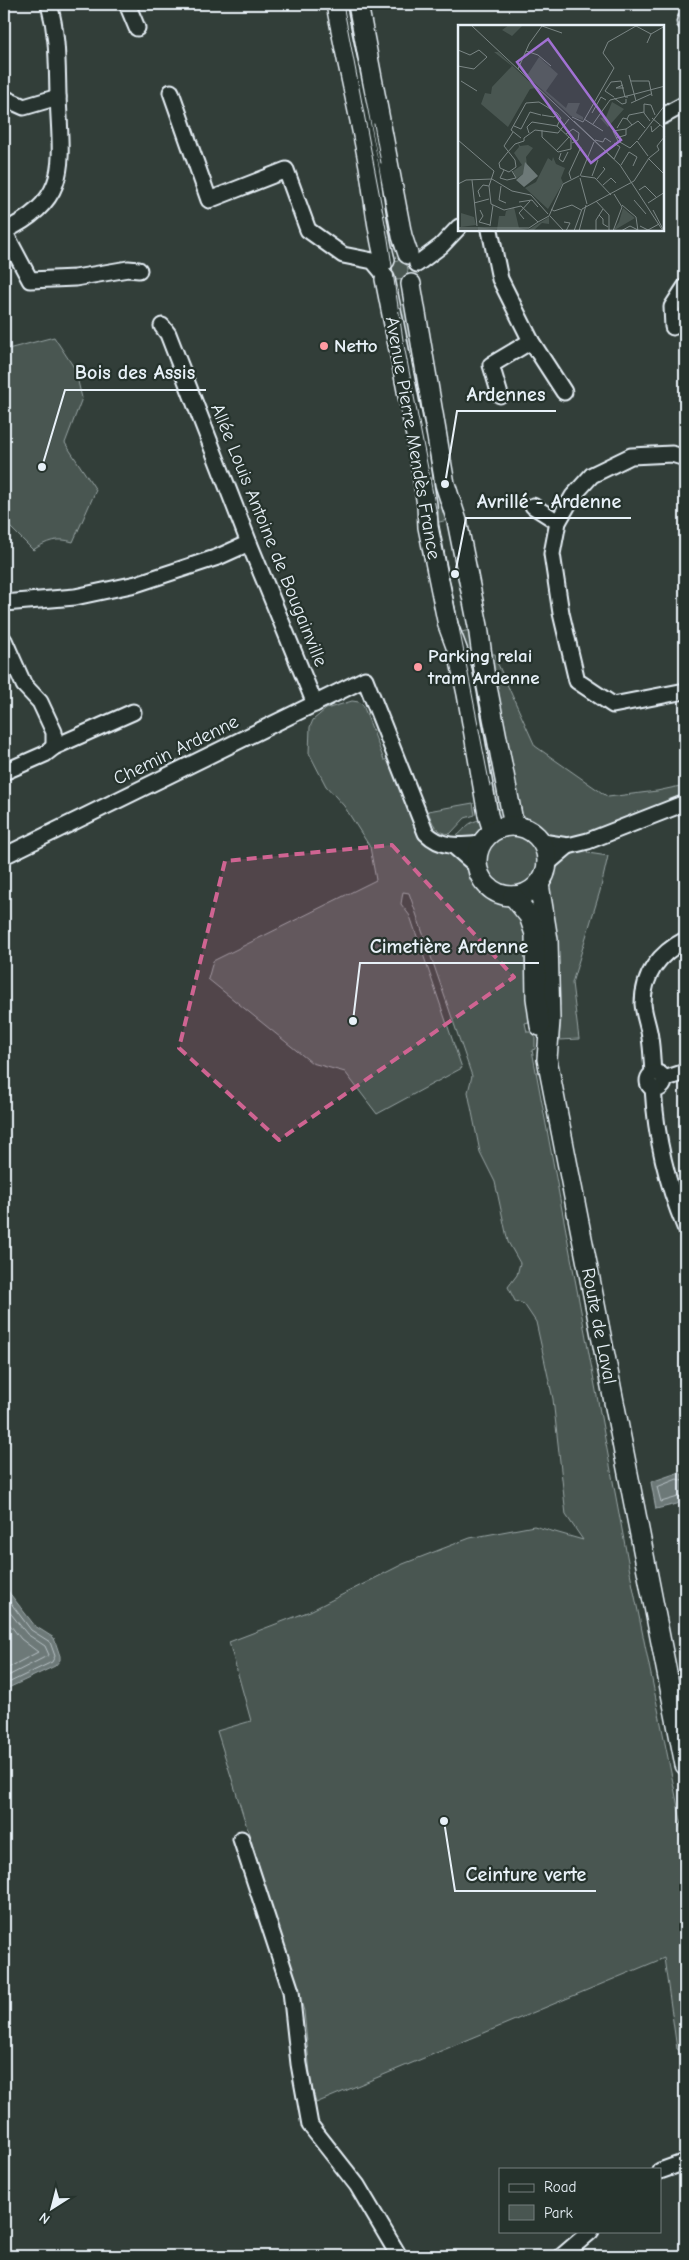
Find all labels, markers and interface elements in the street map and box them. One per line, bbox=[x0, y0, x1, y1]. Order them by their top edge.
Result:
inset map bbox=[458, 25, 664, 231]
street label: Avenue Pierre Mendès France bbox=[381, 315, 445, 561]
place label: Netto bbox=[334, 335, 378, 357]
marker: Netto bbox=[318, 340, 330, 352]
callout: Bois des Assis bbox=[65, 355, 206, 390]
text: Bois des Assis bbox=[75, 361, 195, 384]
callout: Ardennes bbox=[457, 376, 556, 411]
text: Ardennes bbox=[467, 383, 545, 406]
street label: Allée Louis Antoine de Bougainville bbox=[206, 400, 332, 670]
callout: Avrillé - Ardenne bbox=[466, 483, 631, 518]
text: Avrillé - Ardenne bbox=[477, 490, 621, 513]
place label: Parking relai tram Ardenne bbox=[427, 645, 540, 689]
marker: Parking relai tram Ardenne bbox=[412, 661, 424, 673]
street label: Chemin Ardenne bbox=[110, 710, 242, 790]
callout: Cimetière Ardenne bbox=[360, 928, 539, 963]
text: Cimetière Ardenne bbox=[370, 935, 528, 958]
street label: Route de Laval bbox=[577, 1266, 621, 1386]
callout: Ceinture verte bbox=[455, 1856, 596, 1891]
text: Ceinture verte bbox=[466, 1863, 587, 1886]
legend bbox=[499, 2168, 662, 2232]
text: Road bbox=[544, 2178, 576, 2196]
north arrow bbox=[28, 2182, 78, 2232]
text: Park bbox=[544, 2204, 573, 2222]
text: N bbox=[36, 2209, 53, 2228]

